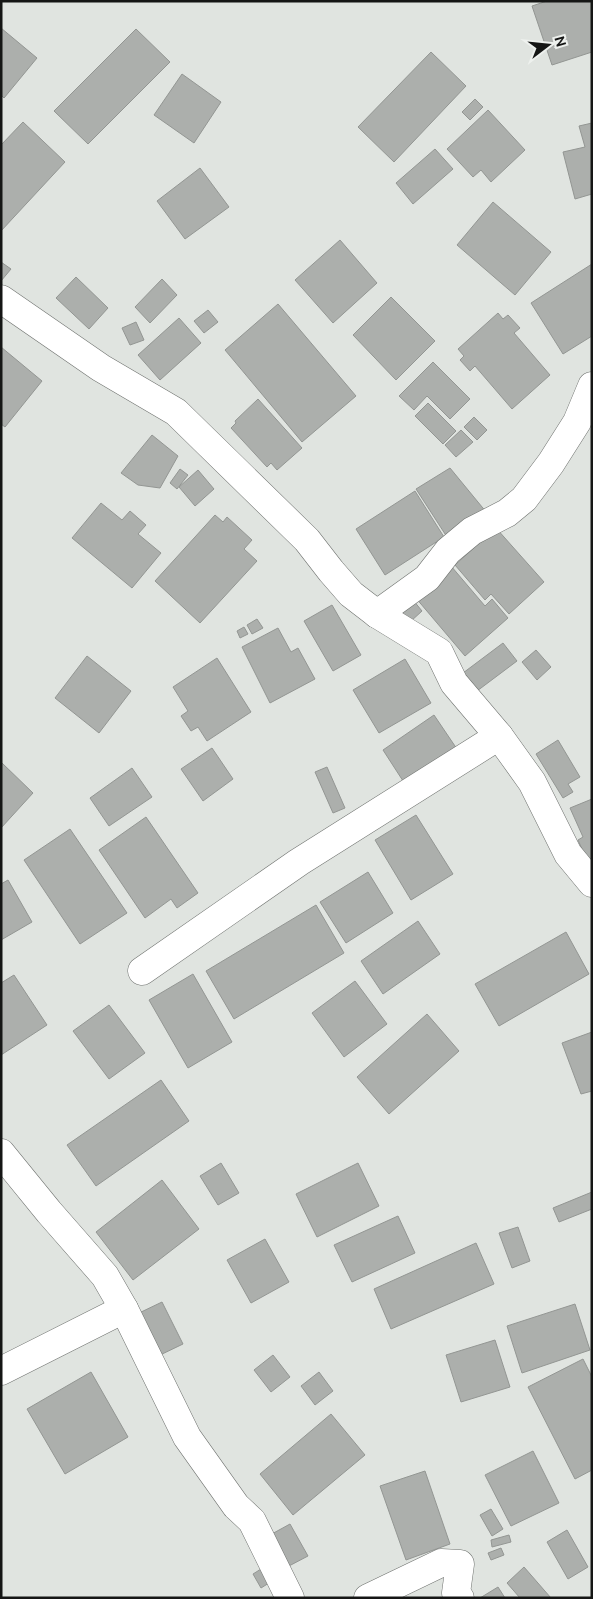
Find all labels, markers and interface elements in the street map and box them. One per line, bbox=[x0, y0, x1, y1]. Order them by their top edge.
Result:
north arrow bbox=[523, 20, 573, 70]
text: N bbox=[551, 34, 570, 49]

